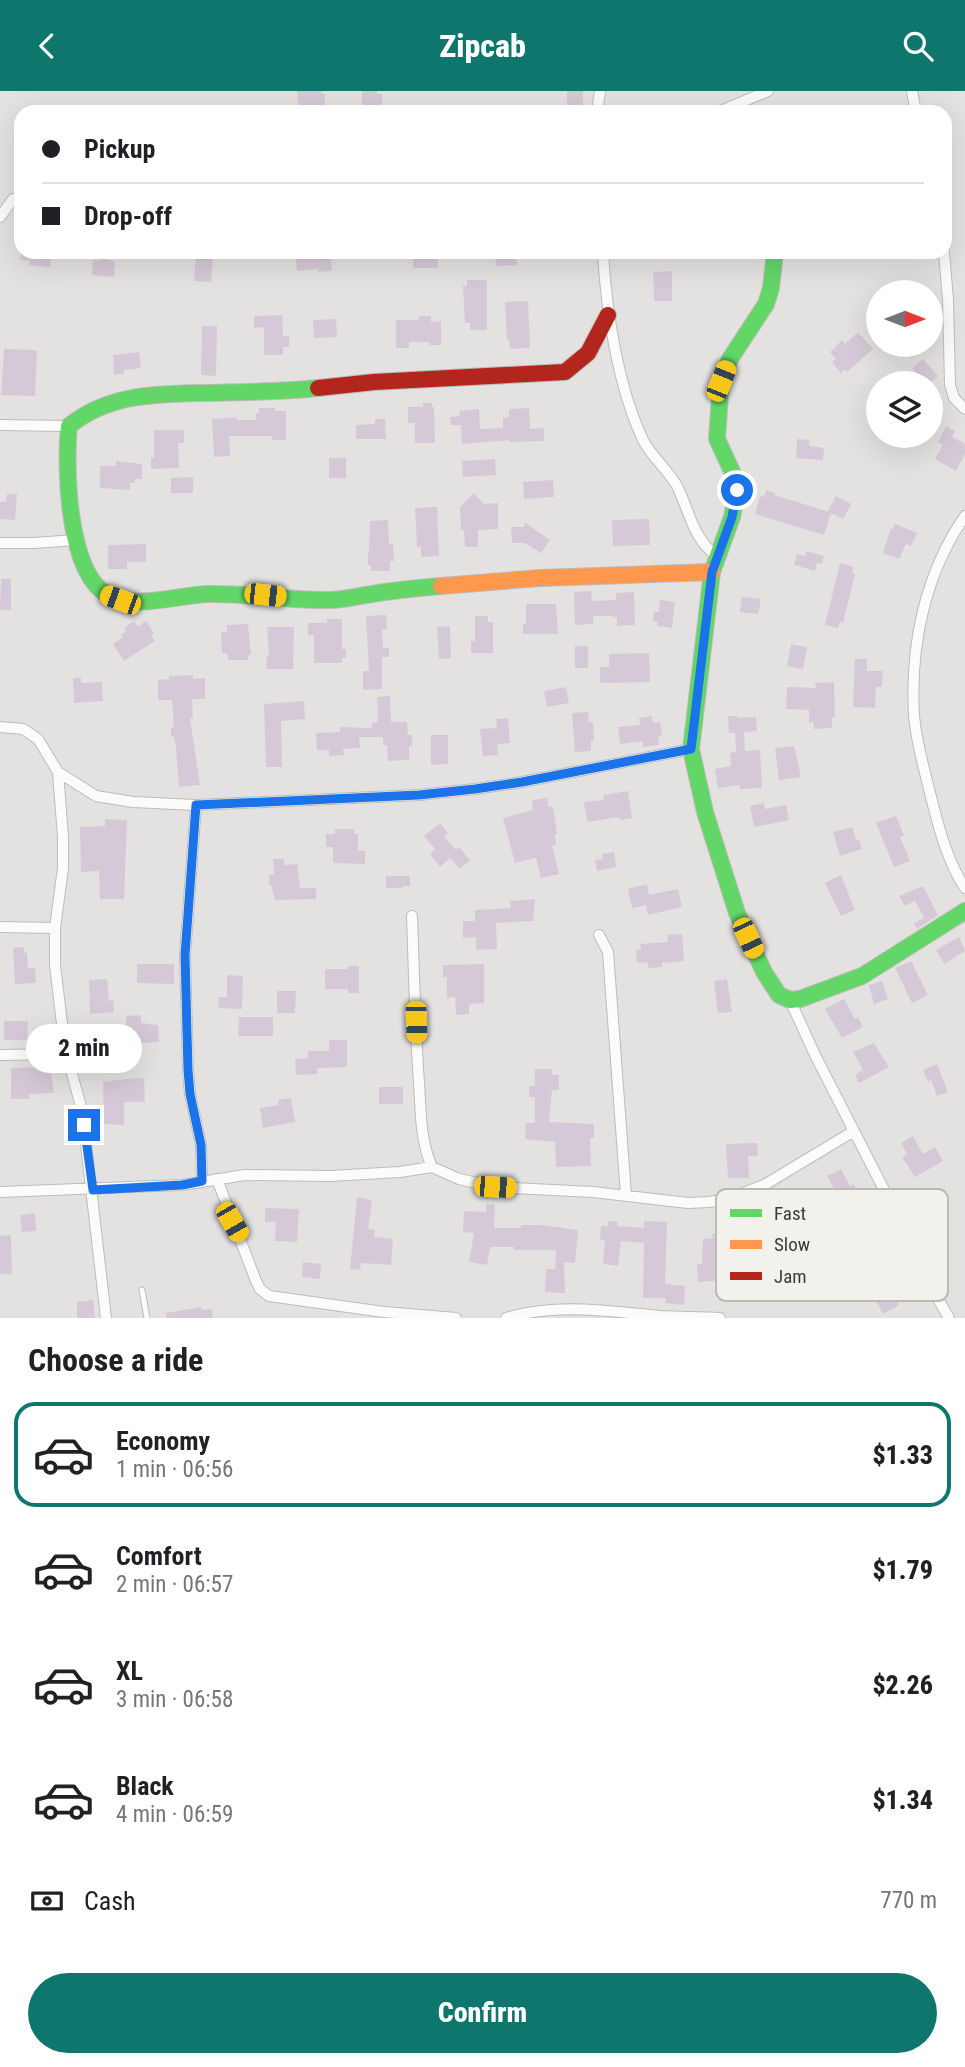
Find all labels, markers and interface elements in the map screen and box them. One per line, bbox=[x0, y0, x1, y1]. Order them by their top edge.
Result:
icon: back bbox=[28, 27, 66, 65]
text: Zipcab bbox=[439, 27, 526, 65]
icon: search bbox=[899, 27, 937, 65]
text: Pickup bbox=[84, 134, 155, 164]
text: Drop-off bbox=[84, 201, 172, 231]
north arrow bbox=[866, 280, 943, 357]
map controls bbox=[866, 280, 943, 448]
car bbox=[704, 358, 739, 404]
button: layers bbox=[866, 371, 943, 448]
route start bbox=[721, 474, 753, 506]
car bbox=[244, 582, 287, 608]
car bbox=[97, 583, 144, 617]
car bbox=[730, 915, 767, 961]
car bbox=[405, 1001, 428, 1043]
callout: 2 min bbox=[26, 1023, 142, 1073]
text: 2 min bbox=[58, 1035, 110, 1062]
route end bbox=[68, 1109, 100, 1141]
car bbox=[474, 1175, 517, 1199]
legend bbox=[716, 1189, 948, 1301]
car bbox=[213, 1199, 252, 1245]
text: Fast bbox=[774, 1202, 806, 1225]
text: Slow bbox=[774, 1233, 810, 1256]
text: Jam bbox=[774, 1265, 807, 1288]
text: Choose a ride bbox=[28, 1341, 203, 1379]
icon: car bbox=[32, 1423, 95, 1486]
text: Economy bbox=[116, 1426, 210, 1456]
text: $1.33 bbox=[872, 1440, 933, 1470]
text: 1 min · 06:56 bbox=[116, 1456, 233, 1483]
icon: car bbox=[32, 1538, 95, 1601]
text: Comfort bbox=[116, 1541, 202, 1571]
text: $1.79 bbox=[872, 1555, 933, 1585]
text: 2 min · 06:57 bbox=[116, 1571, 233, 1598]
icon: car bbox=[32, 1653, 95, 1716]
text: XL bbox=[116, 1656, 143, 1686]
text: $2.26 bbox=[872, 1670, 933, 1700]
text: 3 min · 06:58 bbox=[116, 1686, 233, 1713]
icon: car bbox=[32, 1768, 95, 1831]
text: Black bbox=[116, 1771, 174, 1801]
text: $1.34 bbox=[872, 1785, 933, 1815]
text: 4 min · 06:59 bbox=[116, 1801, 233, 1828]
icon: cash bbox=[28, 1882, 66, 1920]
text: Cash bbox=[84, 1886, 136, 1916]
text: 770 m bbox=[880, 1887, 937, 1914]
button: Confirm bbox=[28, 1973, 937, 2053]

